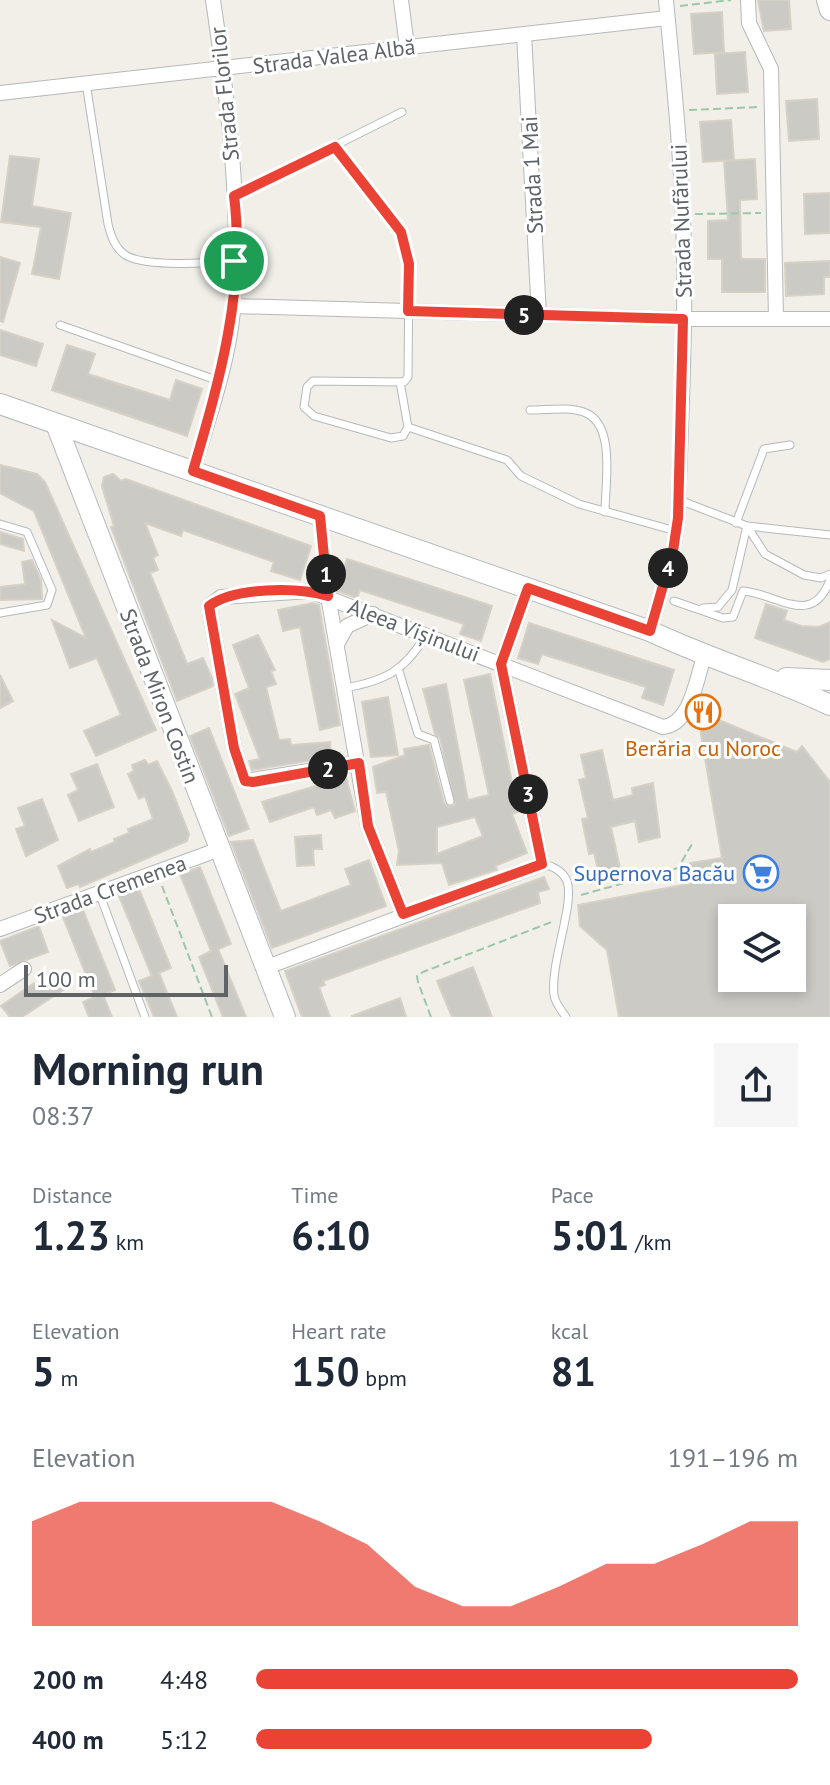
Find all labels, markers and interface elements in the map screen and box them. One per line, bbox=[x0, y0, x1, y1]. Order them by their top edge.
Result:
street label: Strada Florilor bbox=[203, 25, 245, 163]
street label: Strada Valea Albă bbox=[251, 32, 417, 80]
street label: Strada 1 Mai bbox=[515, 115, 549, 235]
street label: Strada Nufărului bbox=[664, 143, 698, 299]
pin bbox=[200, 227, 268, 295]
icon: arrive bbox=[212, 239, 256, 283]
pin: 5 bbox=[504, 295, 544, 335]
text: 5 bbox=[518, 301, 530, 329]
pin: 4 bbox=[648, 548, 688, 588]
pin: 1 bbox=[306, 554, 346, 594]
text: 4 bbox=[662, 554, 674, 582]
text: 1 bbox=[320, 560, 332, 588]
street label: Aleea Vișinului bbox=[344, 592, 484, 668]
street label: Strada Miron Costin bbox=[114, 605, 206, 787]
restaurant icon: Berăria cu Noroc bbox=[684, 693, 722, 731]
place label: Berăria cu Noroc bbox=[625, 734, 781, 762]
pin: 2 bbox=[308, 749, 348, 789]
text: 2 bbox=[322, 755, 334, 783]
pin: 3 bbox=[508, 774, 548, 814]
text: 3 bbox=[522, 780, 534, 808]
street label: Strada Cremenea bbox=[30, 848, 190, 930]
supermarket icon: Supernova Bacău bbox=[742, 854, 780, 892]
place label: Supernova Bacău bbox=[573, 859, 735, 887]
map controls bbox=[718, 904, 806, 992]
button: layers bbox=[718, 904, 806, 992]
scale bar bbox=[24, 961, 228, 997]
text: 100 m bbox=[36, 965, 96, 993]
text: Morning run bbox=[32, 1040, 264, 1097]
button: share bbox=[714, 1043, 798, 1127]
text: 08:37 bbox=[32, 1099, 94, 1132]
text: Distance bbox=[32, 1181, 113, 1209]
text: Time bbox=[291, 1181, 338, 1209]
text: Pace bbox=[551, 1181, 594, 1209]
text: 1.23 bbox=[32, 1209, 110, 1261]
text: 6:10 bbox=[291, 1209, 370, 1261]
text: 5:01 bbox=[551, 1209, 629, 1261]
text: km bbox=[110, 1228, 144, 1256]
text: /km bbox=[629, 1228, 672, 1256]
text: Elevation bbox=[32, 1317, 120, 1345]
text: Heart rate bbox=[291, 1317, 386, 1345]
text: kcal bbox=[551, 1317, 588, 1345]
text: 5 bbox=[32, 1345, 55, 1397]
text: 150 bbox=[291, 1345, 359, 1397]
text: 81 bbox=[551, 1345, 596, 1397]
text: m bbox=[55, 1364, 78, 1392]
text: bpm bbox=[359, 1364, 407, 1392]
text: Elevation bbox=[32, 1441, 136, 1474]
text: 191–196 m bbox=[668, 1441, 798, 1474]
text: 200 m bbox=[32, 1663, 104, 1696]
text: 4:48 bbox=[160, 1663, 208, 1696]
text: 400 m bbox=[32, 1723, 104, 1756]
text: 5:12 bbox=[160, 1723, 208, 1756]

